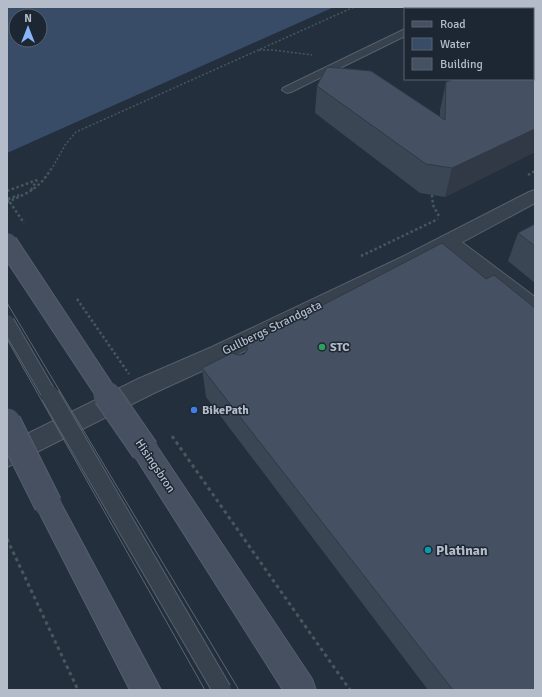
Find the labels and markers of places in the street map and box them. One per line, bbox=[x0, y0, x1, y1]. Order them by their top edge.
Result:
place label: STC bbox=[330, 340, 350, 355]
marker: STC bbox=[317, 342, 327, 352]
place label: BikePath bbox=[202, 403, 249, 418]
marker: BikePath bbox=[189, 405, 199, 415]
place label: Platinan bbox=[436, 542, 488, 559]
marker: Platinan bbox=[423, 545, 433, 555]

